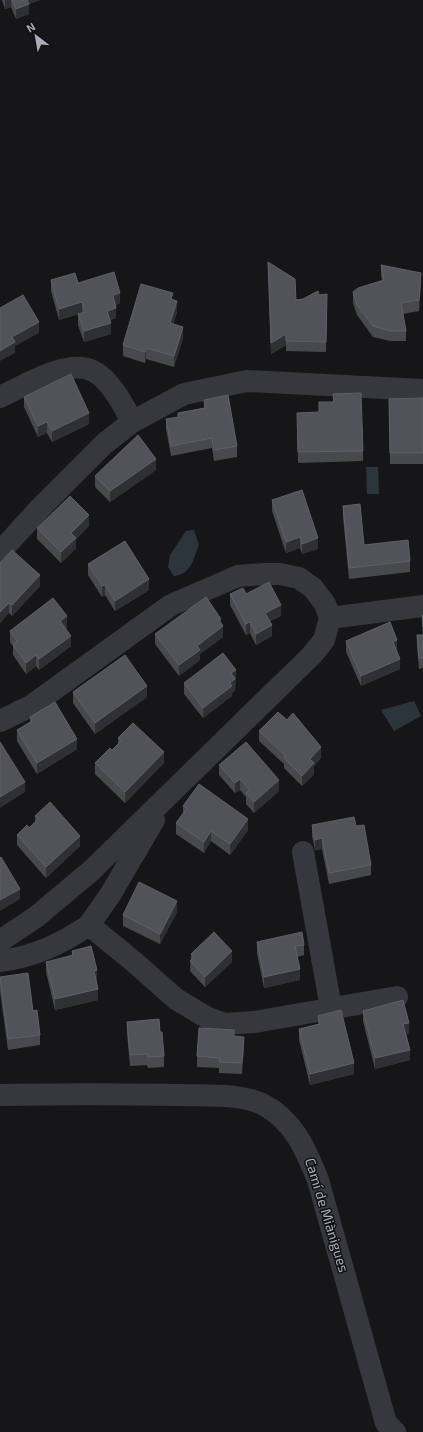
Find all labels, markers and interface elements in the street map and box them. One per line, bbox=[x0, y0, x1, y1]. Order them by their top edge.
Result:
north arrow bbox=[16, 16, 56, 56]
text: N bbox=[24, 19, 37, 35]
street label: Camí de Miànigues bbox=[302, 1156, 353, 1274]

